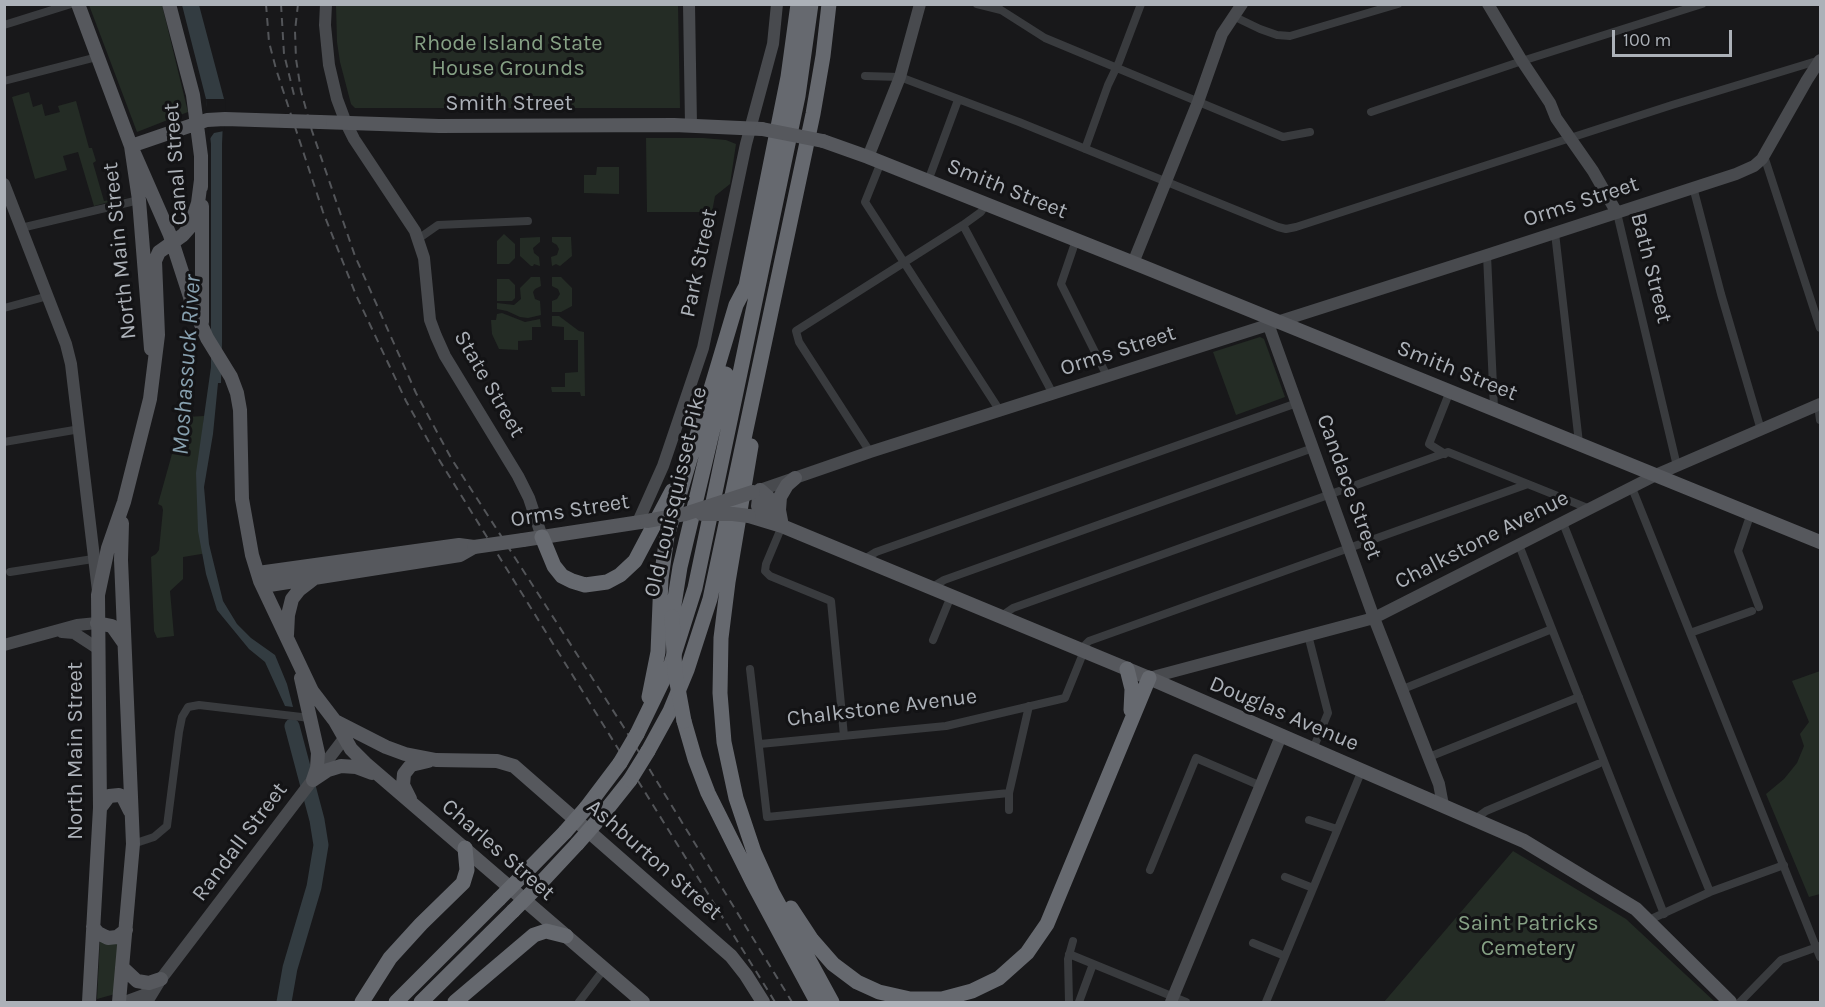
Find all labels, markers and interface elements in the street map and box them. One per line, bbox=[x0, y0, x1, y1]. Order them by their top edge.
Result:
scale bar bbox=[1615, 18, 1735, 56]
text: 100 m bbox=[1623, 29, 1671, 51]
park label: Rhode Island State House Grounds bbox=[413, 31, 603, 82]
street label: Smith Street bbox=[445, 91, 573, 117]
street label: Canal Street bbox=[159, 102, 193, 226]
street label: Smith Street bbox=[943, 153, 1071, 225]
street label: North Main Street bbox=[98, 161, 142, 341]
street label: Orms Street bbox=[1520, 171, 1642, 233]
street label: Park Street bbox=[675, 206, 723, 320]
street label: Bath Street bbox=[1625, 210, 1677, 326]
water label: Moshassuck River bbox=[166, 274, 208, 456]
street label: Orms Street bbox=[1057, 320, 1179, 382]
street label: State Street bbox=[448, 326, 530, 442]
street label: Smith Street bbox=[1393, 335, 1521, 407]
street label: Old Louisquisset Pike bbox=[639, 384, 713, 600]
street label: Candace Street bbox=[1311, 411, 1387, 563]
street label: Chalkstone Avenue bbox=[1391, 485, 1573, 595]
street label: Orms Street bbox=[509, 489, 631, 533]
street label: North Main Street bbox=[63, 662, 89, 840]
street label: Douglas Avenue bbox=[1205, 671, 1363, 757]
street label: Chalkstone Avenue bbox=[785, 683, 979, 733]
street label: Randall Street bbox=[187, 777, 293, 907]
street label: Charles Street bbox=[436, 794, 560, 906]
street label: Ashburton Street bbox=[581, 794, 727, 926]
park label: Saint Patricks Cemetery bbox=[1457, 911, 1599, 962]

